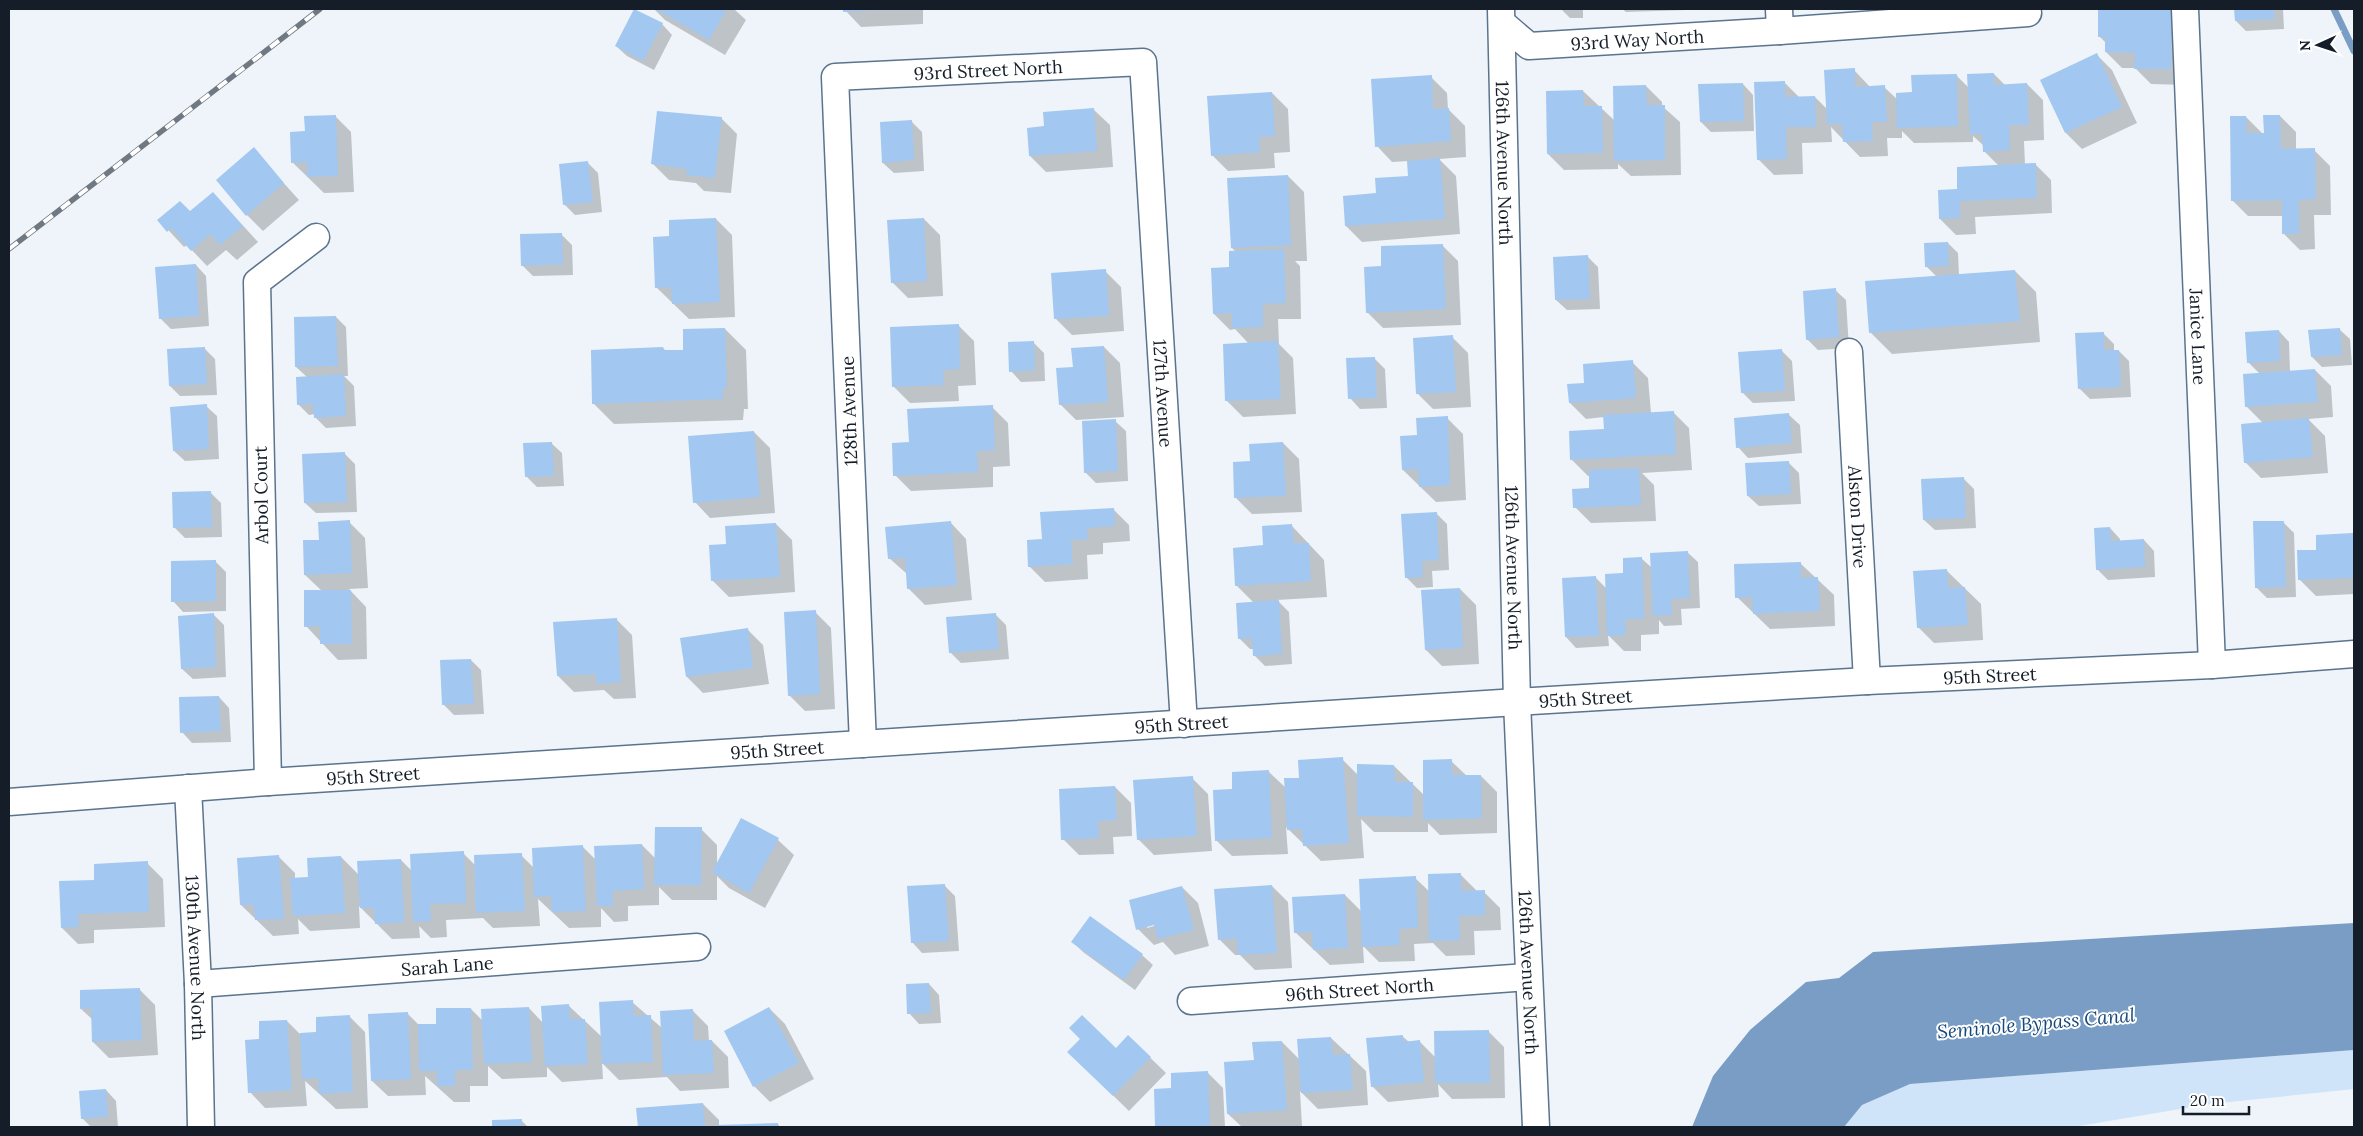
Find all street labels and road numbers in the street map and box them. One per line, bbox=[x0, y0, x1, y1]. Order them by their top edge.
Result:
street label: 93rd Way North bbox=[1570, 24, 1705, 55]
street label: 93rd Street North bbox=[913, 54, 1063, 85]
street label: 126th Avenue North bbox=[1491, 80, 1518, 246]
street label: Janice Lane bbox=[2185, 287, 2212, 386]
street label: 127th Avenue bbox=[1149, 339, 1178, 448]
street label: 128th Avenue bbox=[836, 355, 862, 466]
street label: Arbol Court bbox=[249, 446, 273, 545]
street label: Alston Drive bbox=[1844, 464, 1872, 569]
street label: 126th Avenue North bbox=[1501, 485, 1527, 651]
street label: 95th Street bbox=[1943, 662, 2037, 689]
street label: 95th Street bbox=[1538, 684, 1633, 712]
street label: 95th Street bbox=[1134, 709, 1229, 738]
street label: 95th Street bbox=[730, 735, 825, 764]
street label: 95th Street bbox=[325, 761, 421, 790]
street label: 130th Avenue North bbox=[181, 874, 211, 1041]
street label: 126th Avenue North bbox=[1514, 890, 1544, 1056]
street label: Sarah Lane bbox=[400, 951, 495, 980]
street label: 96th Street North bbox=[1285, 972, 1435, 1006]

